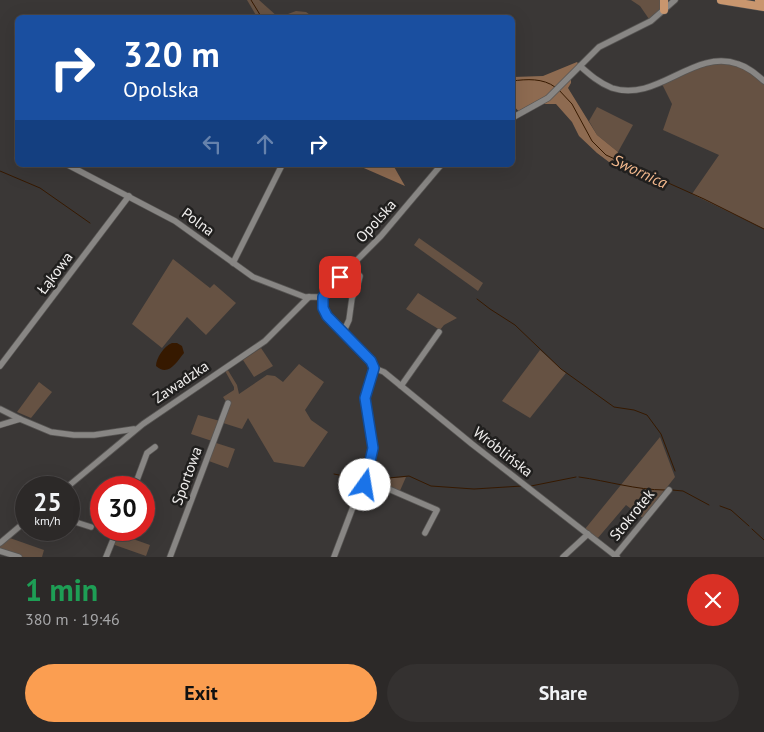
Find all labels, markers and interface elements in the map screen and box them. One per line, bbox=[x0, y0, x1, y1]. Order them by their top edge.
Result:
text: 320 m bbox=[123, 31, 220, 77]
icon: right bbox=[40, 35, 105, 100]
text: Opolska bbox=[123, 75, 199, 103]
icon: left bbox=[198, 130, 226, 158]
icon: ahead bbox=[251, 130, 279, 158]
icon: right bbox=[304, 130, 332, 158]
water label: Swornica bbox=[609, 150, 671, 193]
street label: Opolska bbox=[351, 195, 400, 246]
street label: Polna bbox=[178, 203, 218, 240]
street label: Łąkowa bbox=[32, 248, 77, 298]
pin bbox=[319, 256, 361, 298]
icon: arrive bbox=[326, 263, 354, 291]
street label: Zawadzka bbox=[149, 356, 212, 407]
street label: Wróblińska bbox=[470, 422, 537, 481]
street label: Sportowa bbox=[167, 444, 206, 508]
position arrow bbox=[338, 458, 390, 510]
speed limit sign: 30 bbox=[90, 476, 155, 541]
street label: Stokrotek bbox=[605, 484, 659, 544]
text: 25 bbox=[33, 486, 62, 518]
text: km/h bbox=[34, 513, 61, 528]
text: 1 min bbox=[25, 570, 98, 609]
button: close bbox=[687, 574, 739, 626]
text: 380 m · 19:46 bbox=[25, 609, 120, 629]
button: Exit bbox=[25, 664, 377, 722]
button: Share bbox=[387, 664, 739, 722]

